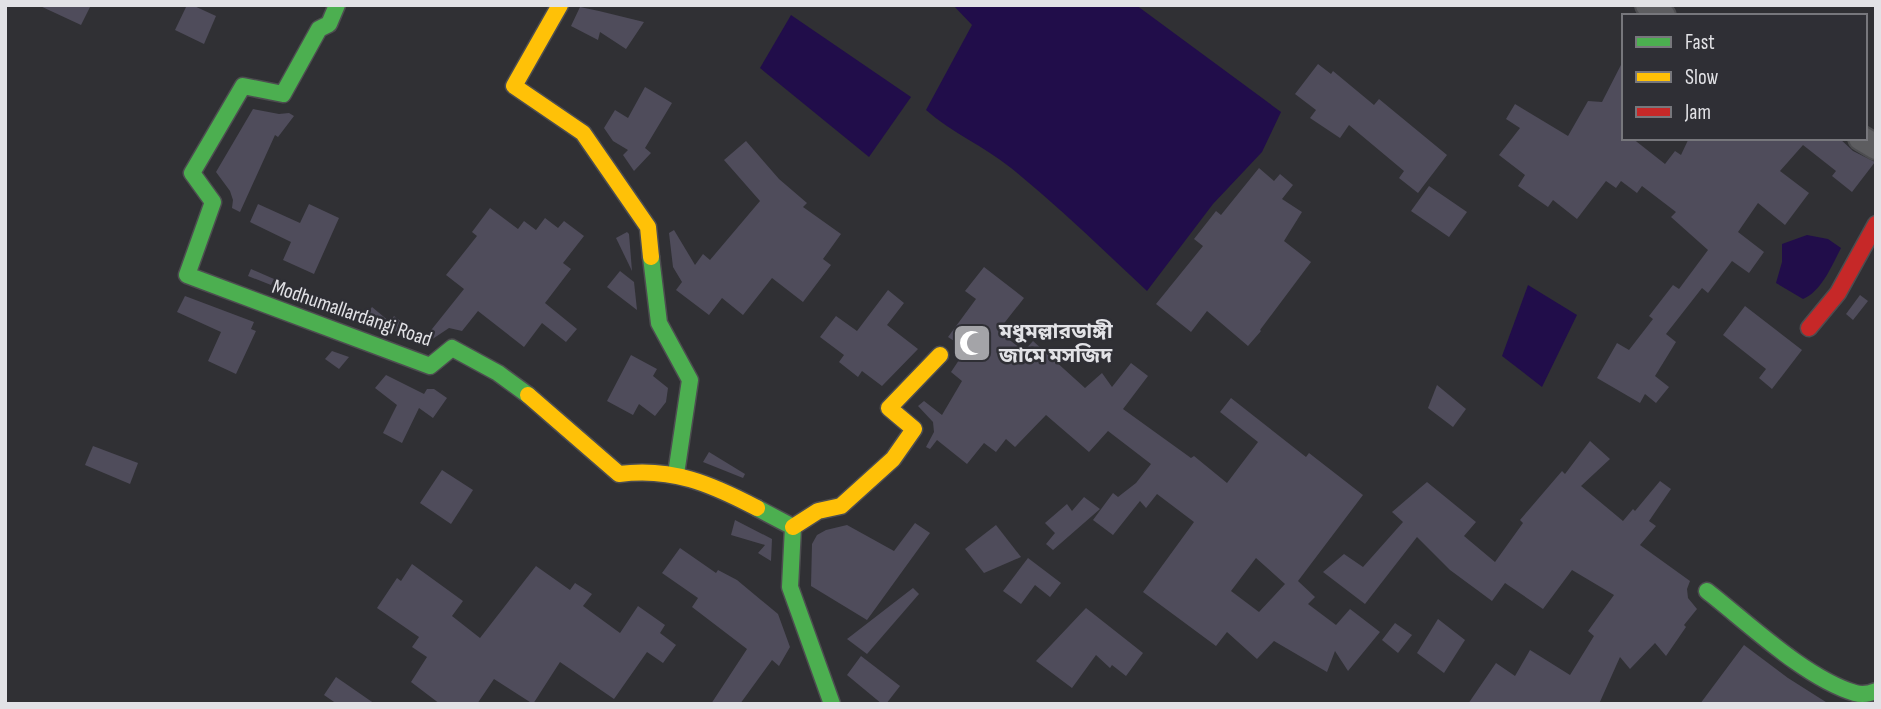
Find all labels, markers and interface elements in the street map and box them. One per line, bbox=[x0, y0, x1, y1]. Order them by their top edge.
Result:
legend bbox=[1622, 14, 1867, 140]
text: Fast bbox=[1685, 30, 1715, 55]
text: Slow bbox=[1685, 65, 1719, 90]
text: Jam bbox=[1684, 100, 1711, 125]
street label: Modhumallardangi Road bbox=[269, 274, 435, 352]
place label: মধুমল্লারডাঙ্গী জামে মসজিদ bbox=[998, 319, 1114, 368]
mosque icon: মধুমল্লারডাঙ্গী জামে মসজিদ bbox=[951, 322, 993, 364]

